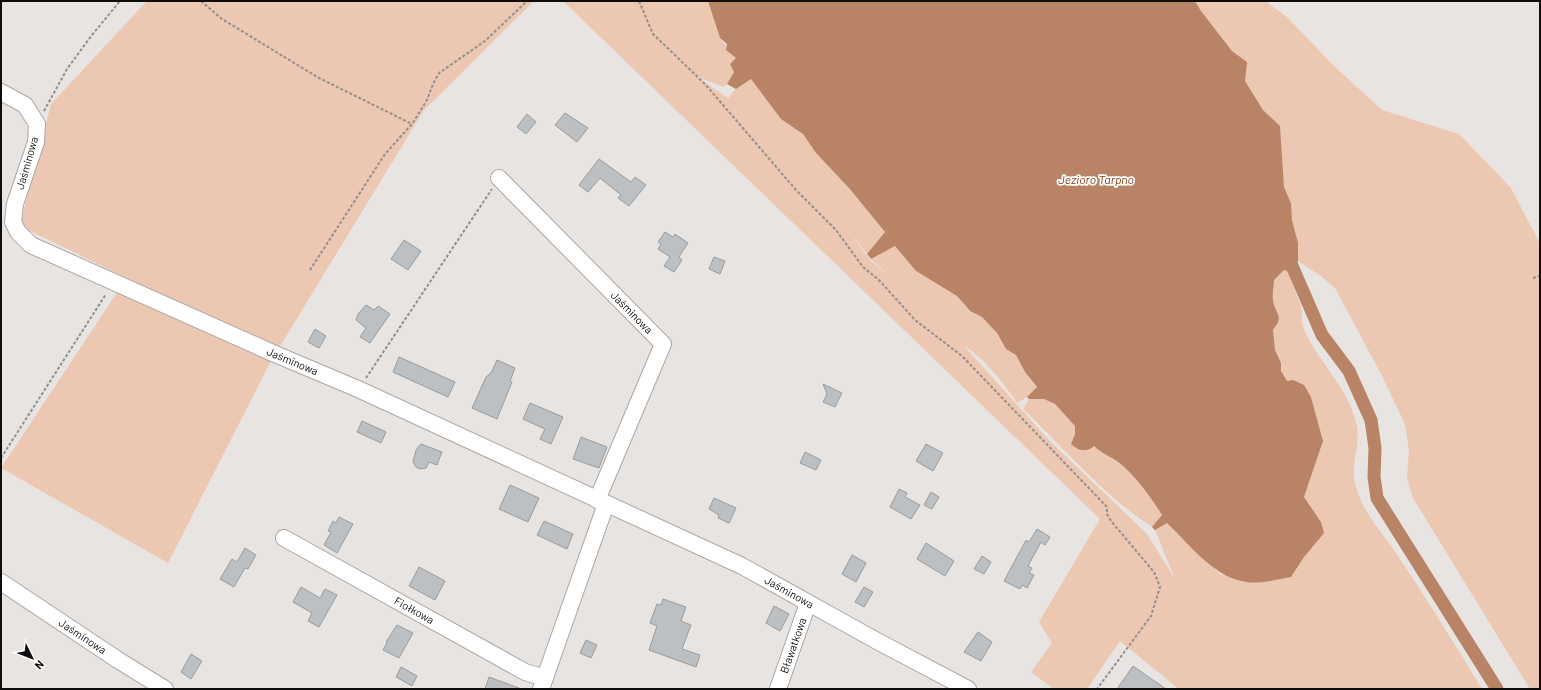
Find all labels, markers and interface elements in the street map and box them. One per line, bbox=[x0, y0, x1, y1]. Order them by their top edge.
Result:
street label: Jaśminowa bbox=[13, 135, 40, 191]
water label: Jezioro Tarpno bbox=[1058, 172, 1134, 186]
street label: Jaśminowa bbox=[608, 288, 656, 336]
street label: Jaśminowa bbox=[265, 344, 320, 377]
street label: Jaśminowa bbox=[762, 573, 816, 611]
street label: Fiołkowa bbox=[392, 594, 437, 626]
street label: Jaśminowa bbox=[57, 615, 109, 656]
street label: Bławatkowa bbox=[777, 616, 808, 675]
north arrow bbox=[12, 638, 52, 678]
text: N bbox=[32, 658, 47, 672]

